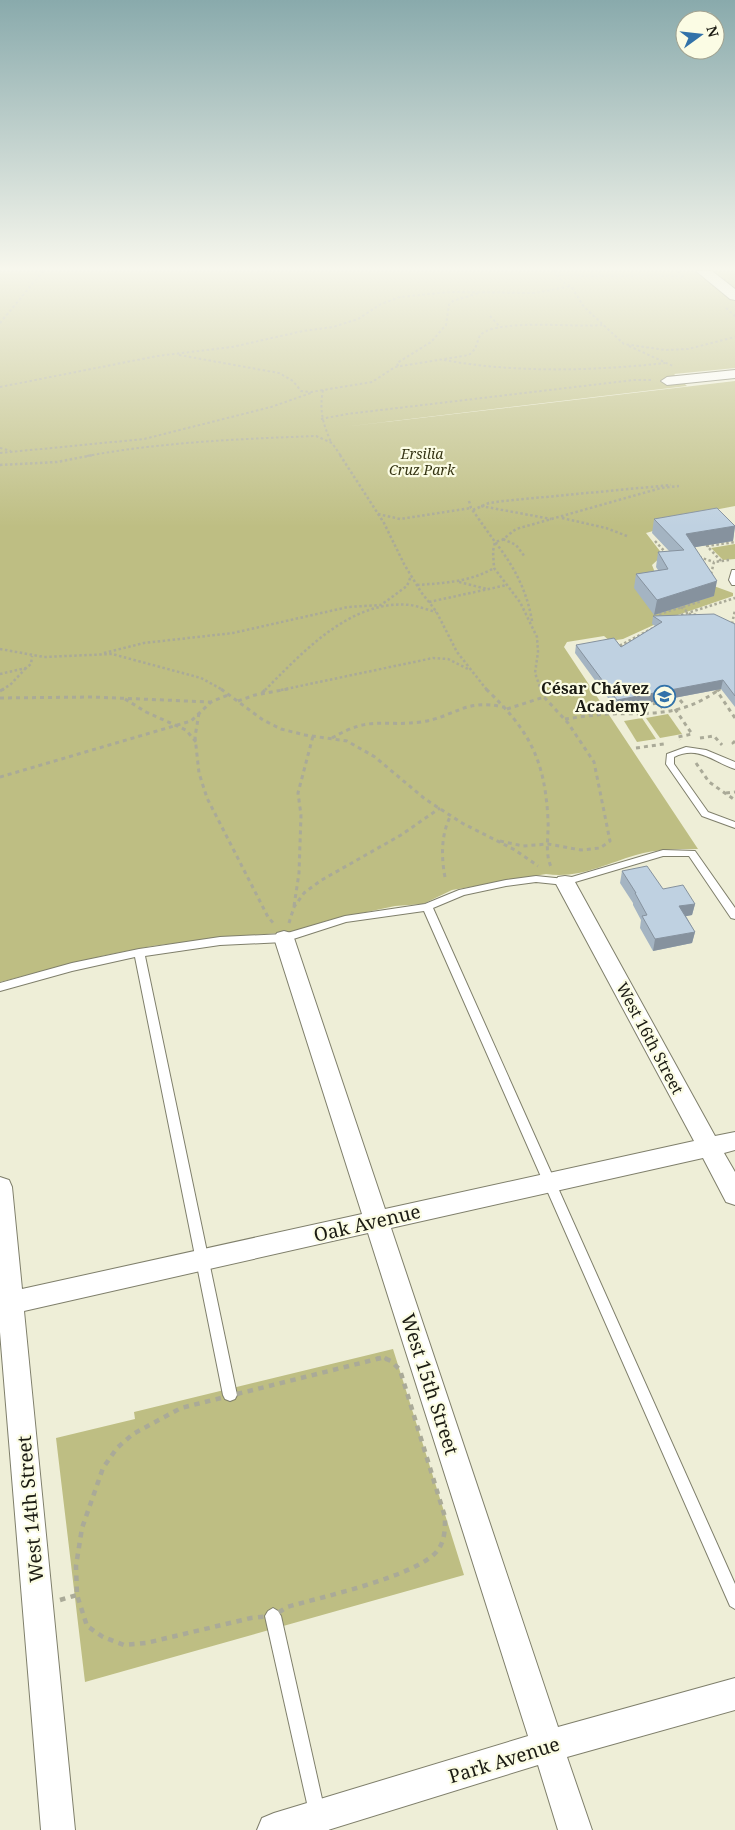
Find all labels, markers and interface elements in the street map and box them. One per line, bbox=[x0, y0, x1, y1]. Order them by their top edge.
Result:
north arrow bbox=[675, 10, 725, 60]
text: N bbox=[702, 24, 724, 39]
park label: Ersilia Cruz Park bbox=[389, 444, 456, 479]
place label: César Chávez Academy bbox=[541, 677, 650, 717]
school or university icon: César Chávez Academy bbox=[653, 685, 677, 709]
street label: West 16th Street bbox=[611, 978, 689, 1098]
street label: Oak Avenue bbox=[311, 1198, 423, 1248]
street label: West 15th Street bbox=[395, 1310, 465, 1458]
street label: West 14th Street bbox=[11, 1434, 49, 1583]
street label: Park Avenue bbox=[445, 1731, 563, 1789]

